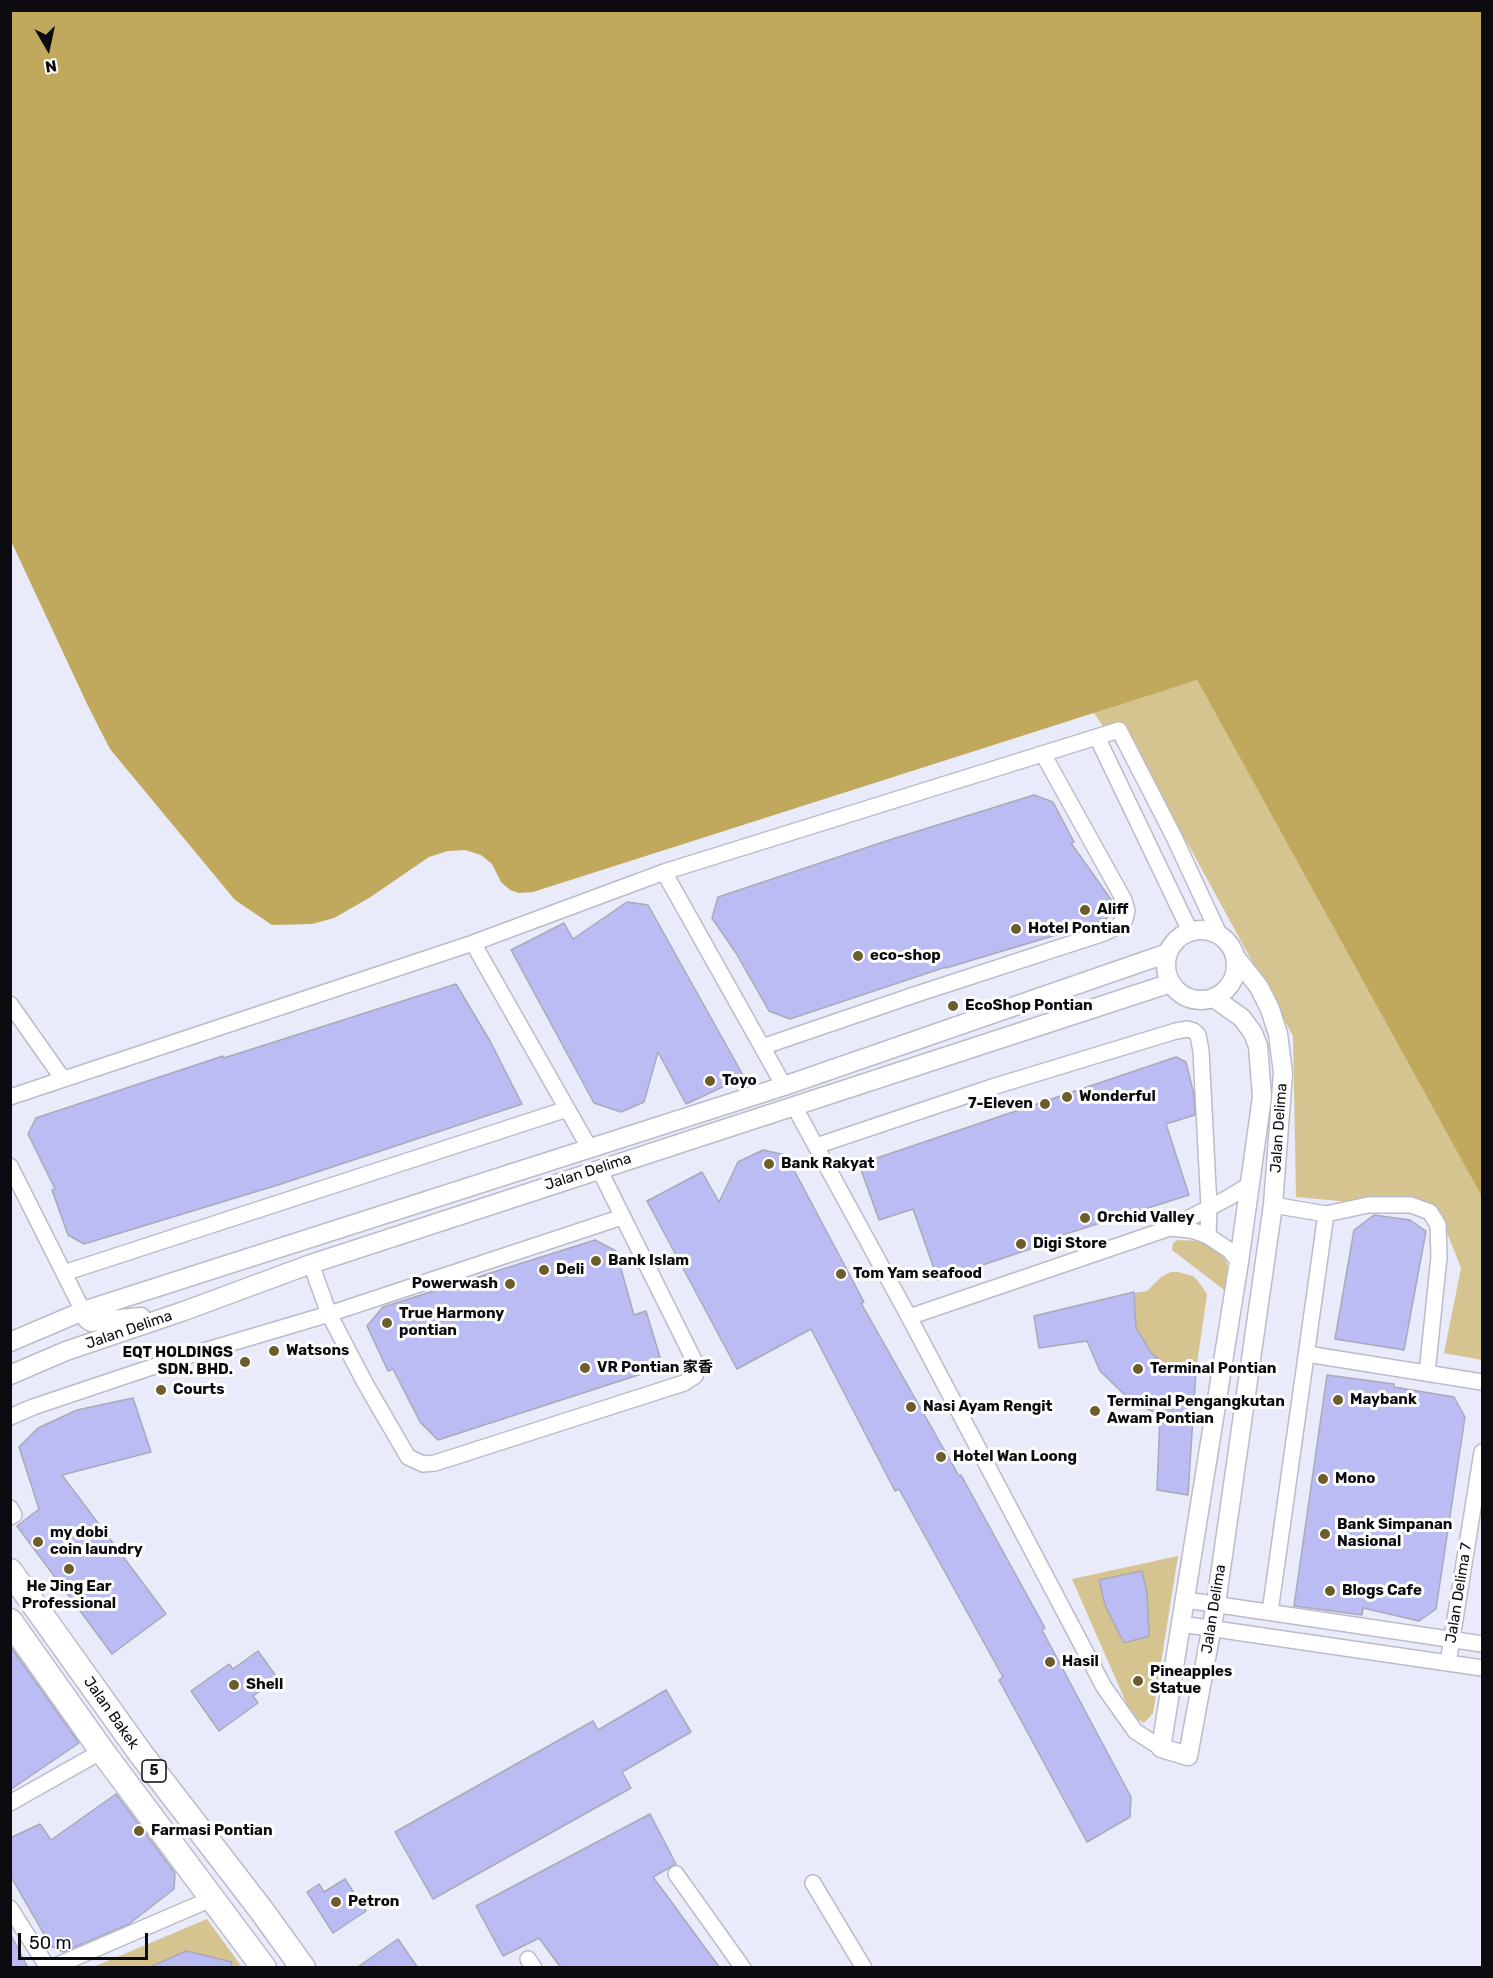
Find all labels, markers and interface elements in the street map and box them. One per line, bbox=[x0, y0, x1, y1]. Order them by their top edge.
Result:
north arrow bbox=[18, 18, 78, 78]
text: N bbox=[44, 56, 58, 77]
place label: Aliff bbox=[1097, 901, 1128, 919]
marker: Aliff bbox=[1078, 903, 1092, 917]
place label: Hotel Pontian bbox=[1028, 920, 1130, 938]
marker: Hotel Pontian bbox=[1009, 922, 1023, 936]
place label: eco-shop bbox=[870, 947, 941, 965]
marker: eco-shop bbox=[851, 949, 865, 963]
place label: EcoShop Pontian bbox=[965, 997, 1093, 1015]
marker: EcoShop Pontian bbox=[946, 999, 960, 1013]
place label: Toyo bbox=[722, 1072, 757, 1090]
marker: Toyo bbox=[703, 1074, 717, 1088]
street label: Jalan Delima bbox=[1267, 1082, 1291, 1174]
place label: Wonderful bbox=[1079, 1088, 1156, 1106]
marker: Wonderful bbox=[1060, 1090, 1074, 1104]
place label: 7-Eleven bbox=[968, 1095, 1033, 1113]
marker: 7-Eleven bbox=[1038, 1097, 1052, 1111]
street label: Jalan Delima bbox=[542, 1150, 634, 1194]
place label: Bank Rakyat bbox=[781, 1155, 874, 1173]
marker: Bank Rakyat bbox=[762, 1157, 776, 1171]
place label: Orchid Valley bbox=[1097, 1209, 1194, 1227]
marker: Orchid Valley bbox=[1078, 1211, 1092, 1225]
place label: Digi Store bbox=[1033, 1235, 1107, 1253]
marker: Digi Store bbox=[1014, 1237, 1028, 1251]
place label: Bank Islam bbox=[608, 1252, 689, 1270]
marker: Bank Islam bbox=[589, 1254, 603, 1268]
place label: Deli bbox=[556, 1261, 584, 1279]
marker: Deli bbox=[537, 1263, 551, 1277]
place label: Tom Yam seafood bbox=[853, 1265, 982, 1283]
marker: Tom Yam seafood bbox=[834, 1267, 848, 1281]
place label: Powerwash bbox=[412, 1275, 498, 1293]
marker: Powerwash bbox=[503, 1277, 517, 1291]
place label: True Harmony pontian bbox=[399, 1305, 504, 1340]
street label: Jalan Delima bbox=[84, 1307, 174, 1353]
marker: True Harmony pontian bbox=[380, 1316, 394, 1330]
place label: Watsons bbox=[286, 1342, 349, 1360]
place label: EQT HOLDINGS SDN. BHD. bbox=[122, 1344, 233, 1379]
marker: Watsons bbox=[267, 1344, 281, 1358]
marker: EQT HOLDINGS SDN. BHD. bbox=[238, 1355, 252, 1369]
place label: VR Pontian 家香 bbox=[597, 1359, 713, 1377]
place label: Terminal Pontian bbox=[1150, 1360, 1276, 1378]
marker: VR Pontian 家香 bbox=[578, 1361, 592, 1375]
marker: Terminal Pontian bbox=[1131, 1362, 1145, 1376]
place label: Courts bbox=[173, 1381, 224, 1399]
marker: Courts bbox=[154, 1383, 168, 1397]
place label: Maybank bbox=[1350, 1391, 1417, 1409]
place label: Terminal Pengangkutan Awam Pontian bbox=[1107, 1393, 1285, 1428]
marker: Maybank bbox=[1331, 1393, 1345, 1407]
place label: Nasi Ayam Rengit bbox=[923, 1398, 1053, 1416]
marker: Nasi Ayam Rengit bbox=[904, 1400, 918, 1414]
marker: Terminal Pengangkutan Awam Pontian bbox=[1088, 1404, 1102, 1418]
place label: Hotel Wan Loong bbox=[953, 1448, 1077, 1466]
marker: Hotel Wan Loong bbox=[934, 1450, 948, 1464]
place label: Mono bbox=[1335, 1470, 1375, 1488]
marker: Mono bbox=[1316, 1472, 1330, 1486]
place label: Bank Simpanan Nasional bbox=[1337, 1516, 1452, 1551]
place label: my dobi coin laundry bbox=[50, 1524, 143, 1559]
marker: Bank Simpanan Nasional bbox=[1318, 1527, 1332, 1541]
marker: my dobi coin laundry bbox=[31, 1535, 45, 1549]
street label: Jalan Delima 7 bbox=[1442, 1542, 1476, 1644]
marker: He Jing Ear Professional bbox=[62, 1562, 76, 1576]
street label: Jalan Delima bbox=[1198, 1563, 1230, 1655]
place label: He Jing Ear Professional bbox=[22, 1578, 116, 1613]
place label: Blogs Cafe bbox=[1342, 1582, 1422, 1600]
marker: Blogs Cafe bbox=[1323, 1584, 1337, 1598]
place label: Hasil bbox=[1062, 1653, 1099, 1671]
marker: Hasil bbox=[1043, 1655, 1057, 1669]
place label: Pineapples Statue bbox=[1150, 1663, 1232, 1698]
street label: Jalan Bakek bbox=[79, 1673, 143, 1753]
marker: Pineapples Statue bbox=[1131, 1674, 1145, 1688]
place label: Shell bbox=[246, 1676, 283, 1694]
marker: Shell bbox=[227, 1678, 241, 1692]
road number: 5 bbox=[142, 1760, 166, 1782]
place label: Farmasi Pontian bbox=[151, 1822, 273, 1840]
marker: Farmasi Pontian bbox=[132, 1824, 146, 1838]
place label: Petron bbox=[348, 1893, 399, 1911]
marker: Petron bbox=[329, 1895, 343, 1909]
scale bar bbox=[21, 1921, 152, 1959]
text: 50 m bbox=[29, 1932, 72, 1954]

